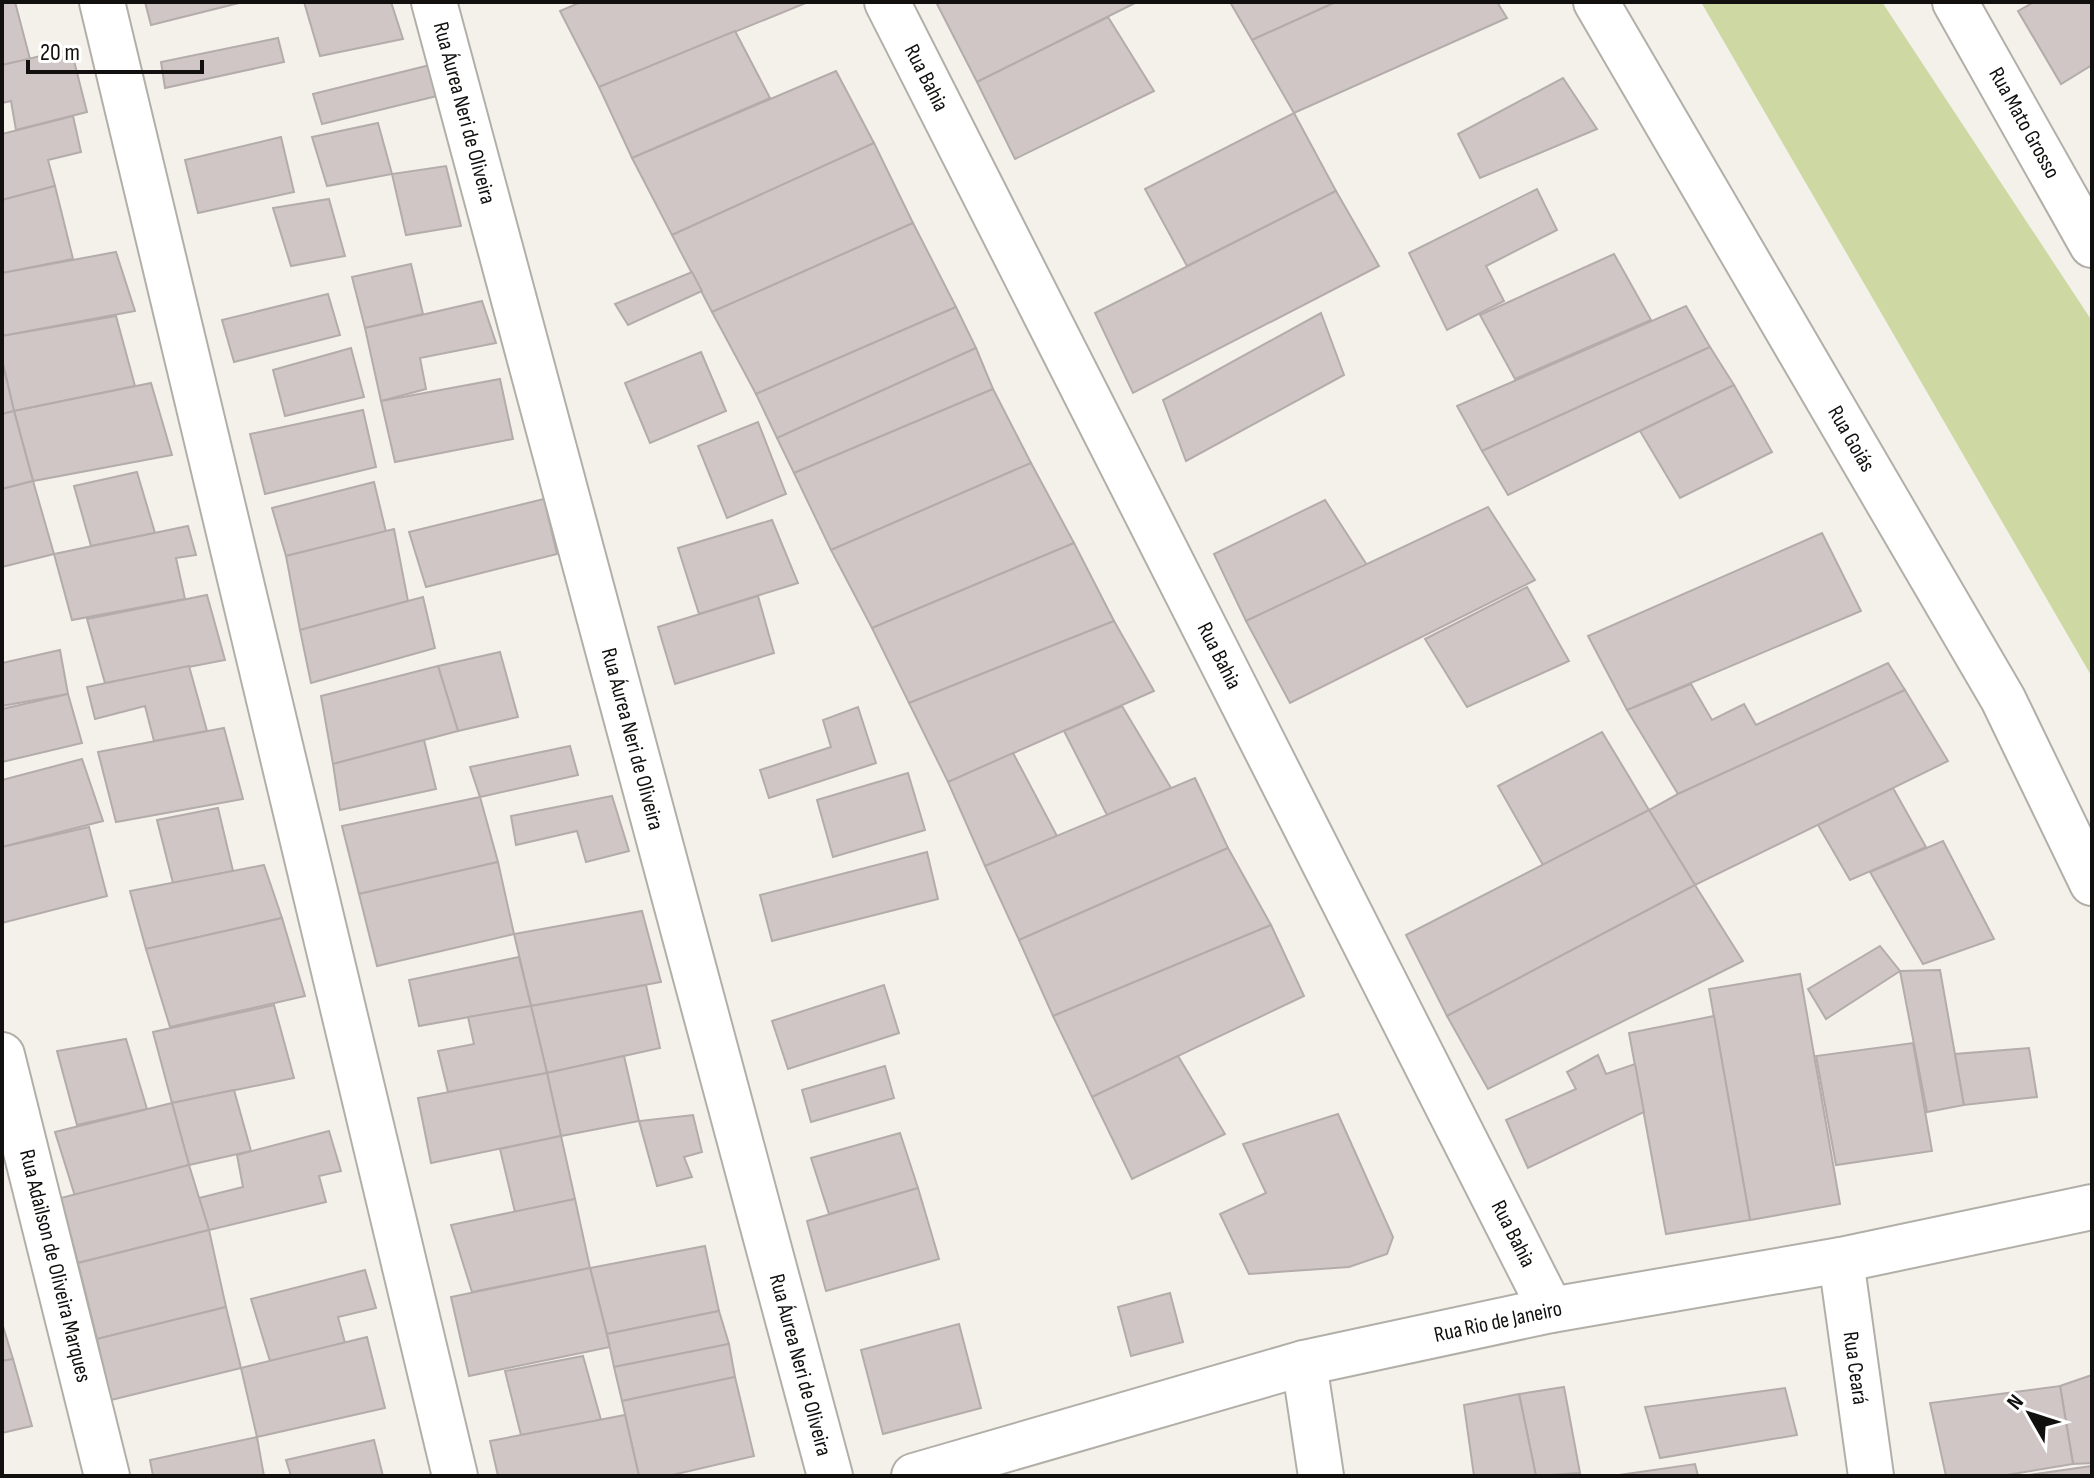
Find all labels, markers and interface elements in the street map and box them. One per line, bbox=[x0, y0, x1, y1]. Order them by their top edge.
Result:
street label: Rua Áurea Neri de Oliveira bbox=[427, 19, 501, 207]
scale bar bbox=[28, 24, 202, 74]
text: 20 m bbox=[40, 38, 80, 67]
street label: Rua Bahia bbox=[898, 40, 954, 116]
street label: Rua Mato Grosso bbox=[1982, 63, 2066, 183]
street label: Rua Goiás bbox=[1821, 401, 1881, 477]
street label: Rua Bahia bbox=[1191, 618, 1247, 694]
street label: Rua Áurea Neri de Oliveira bbox=[595, 645, 669, 833]
street label: Rua Adailson de Oliveira Marques bbox=[13, 1147, 97, 1385]
street label: Rua Bahia bbox=[1485, 1196, 1541, 1272]
street label: Rua Áurea Neri de Oliveira bbox=[763, 1271, 837, 1459]
street label: Rua Rio de Janeiro bbox=[1432, 1295, 1564, 1349]
street label: Rua Ceará bbox=[1837, 1330, 1873, 1406]
north arrow bbox=[1990, 1374, 2070, 1454]
text: N bbox=[2001, 1389, 2030, 1415]

